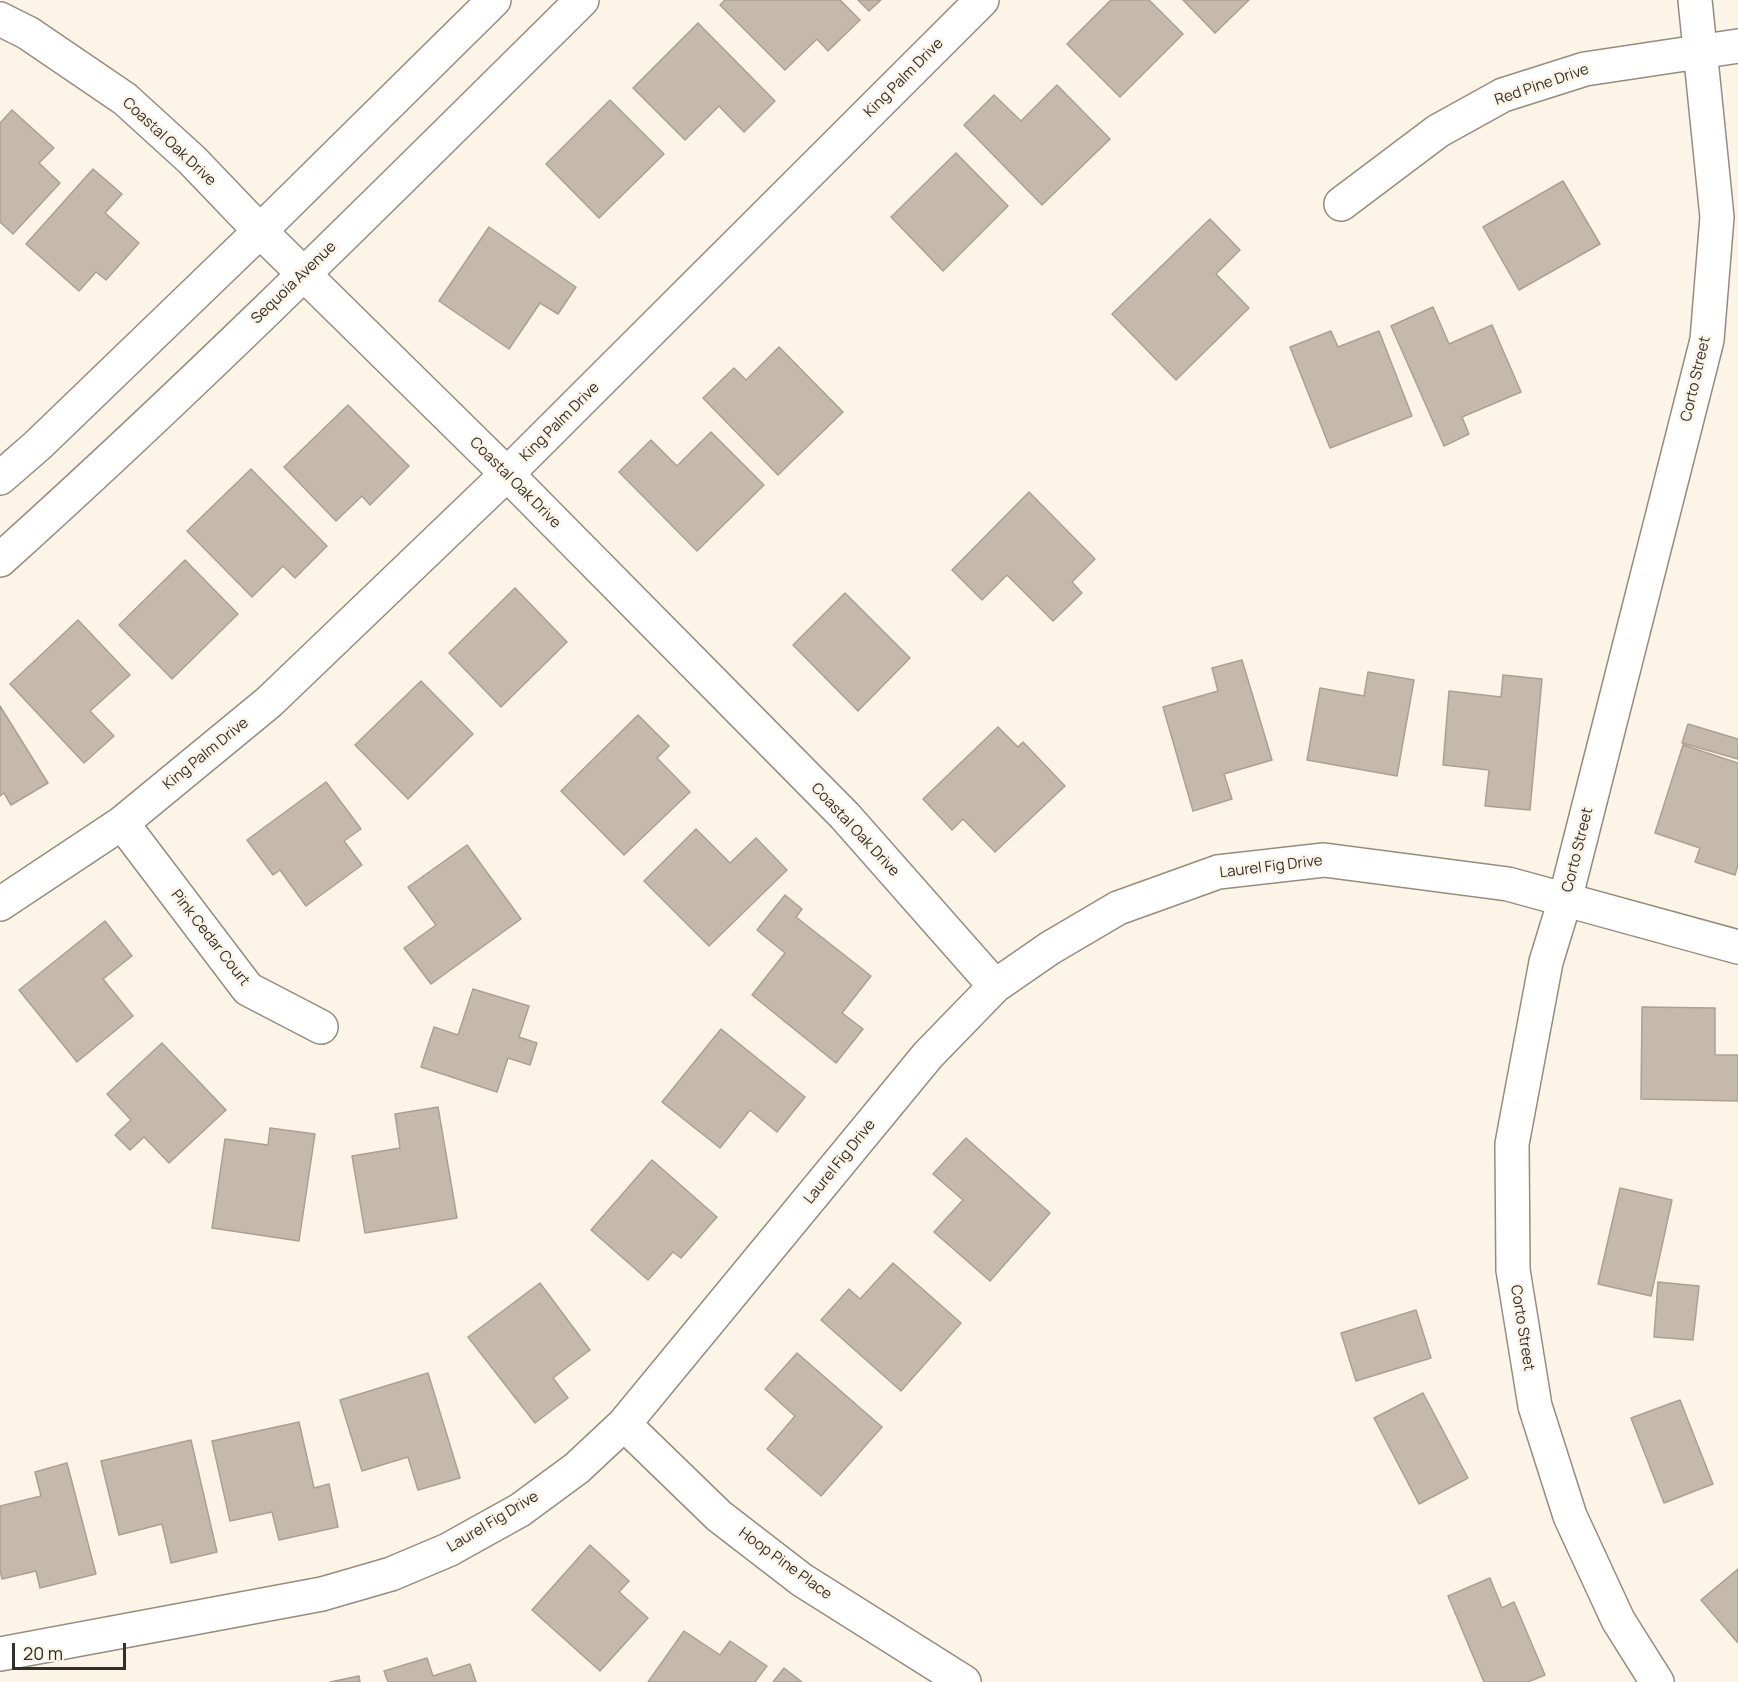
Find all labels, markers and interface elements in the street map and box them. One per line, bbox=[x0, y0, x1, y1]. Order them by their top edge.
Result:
street label: King Palm Drive bbox=[861, 35, 947, 121]
street label: Red Pine Drive bbox=[1493, 60, 1591, 110]
street label: Coastal Oak Drive bbox=[118, 94, 220, 190]
street label: Sequoia Avenue bbox=[248, 238, 340, 328]
street label: Corto Street bbox=[1677, 335, 1715, 423]
street label: King Palm Drive bbox=[517, 379, 603, 465]
street label: Coastal Oak Drive bbox=[466, 434, 564, 532]
street label: King Palm Drive bbox=[160, 714, 252, 794]
street label: Coastal Oak Drive bbox=[807, 779, 903, 881]
street label: Corto Street bbox=[1559, 806, 1597, 894]
street label: Laurel Fig Drive bbox=[1219, 852, 1323, 882]
street label: Pink Cedar Court bbox=[167, 886, 253, 990]
street label: Laurel Fig Drive bbox=[800, 1116, 880, 1208]
street label: Corto Street bbox=[1506, 1284, 1538, 1372]
street label: Laurel Fig Drive bbox=[444, 1488, 542, 1556]
street label: Hoop Pine Place bbox=[735, 1524, 835, 1604]
scale bar bbox=[15, 1631, 129, 1669]
text: 20 m bbox=[23, 1641, 63, 1665]

